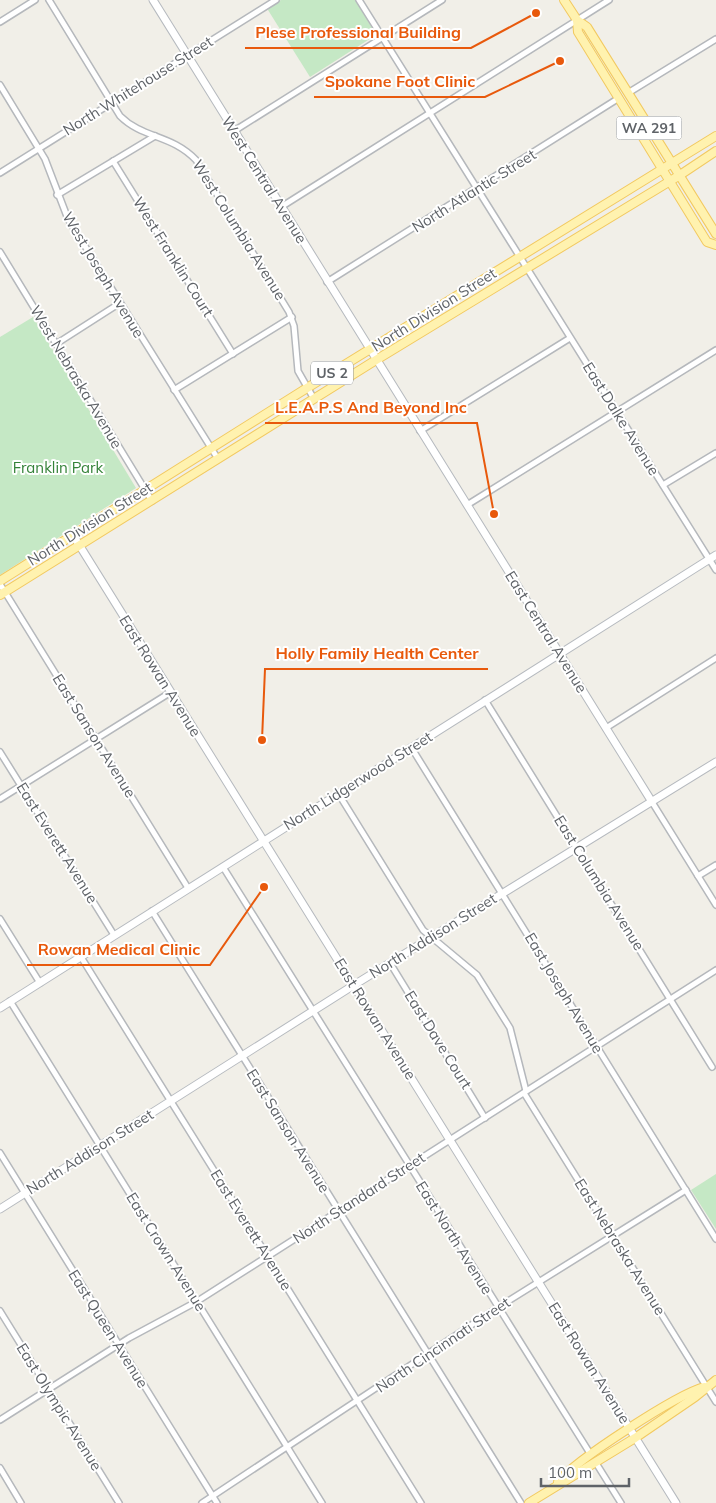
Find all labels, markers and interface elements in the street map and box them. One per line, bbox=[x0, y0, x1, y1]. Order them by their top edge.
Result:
callout: Plese Professional Building bbox=[245, 17, 471, 48]
text: Plese Professional Building bbox=[255, 22, 461, 42]
street label: North Whitehouse Street bbox=[59, 32, 216, 139]
callout: Spokane Foot Clinic bbox=[314, 66, 485, 97]
text: Spokane Foot Clinic bbox=[325, 71, 475, 91]
street label: West Central Avenue bbox=[218, 113, 311, 247]
road number: WA 291 bbox=[616, 116, 682, 140]
street label: North Atlantic Street bbox=[408, 145, 539, 236]
street label: West Columbia Avenue bbox=[188, 156, 290, 303]
street label: West Franklin Court bbox=[129, 193, 218, 320]
street label: West Joseph Avenue bbox=[58, 208, 149, 341]
street label: North Division Street bbox=[368, 263, 500, 356]
street label: West Nebraska Avenue bbox=[26, 302, 127, 452]
street label: East Dalke Avenue bbox=[579, 359, 664, 479]
road number: US 2 bbox=[311, 362, 353, 384]
callout: L.E.A.P.S And Beyond Inc bbox=[265, 392, 477, 423]
text: L.E.A.P.S And Beyond Inc bbox=[275, 397, 467, 417]
park label: Franklin Park bbox=[13, 458, 104, 477]
street label: North Division Street bbox=[24, 477, 156, 570]
street label: East Central Avenue bbox=[501, 567, 592, 696]
street label: East Rowan Avenue bbox=[115, 611, 206, 740]
callout: Holly Family Health Center bbox=[265, 638, 488, 669]
text: Holly Family Health Center bbox=[275, 643, 479, 663]
street label: East Sanson Avenue bbox=[49, 670, 140, 801]
street label: North Lidgerwood Street bbox=[280, 727, 436, 834]
street label: East Everett Avenue bbox=[13, 779, 102, 907]
street label: East Columbia Avenue bbox=[550, 812, 649, 954]
street label: North Addison Street bbox=[366, 889, 500, 982]
street label: East Joseph Avenue bbox=[521, 929, 608, 1056]
callout: Rowan Medical Clinic bbox=[27, 934, 210, 965]
text: Rowan Medical Clinic bbox=[38, 939, 200, 959]
street label: East Rowan Avenue bbox=[330, 954, 421, 1083]
street label: East Dave Court bbox=[401, 987, 476, 1092]
street label: East Sanson Avenue bbox=[243, 1065, 334, 1196]
street label: North Addison Street bbox=[23, 1105, 157, 1198]
street label: North Standard Street bbox=[289, 1148, 428, 1247]
street label: East Everett Avenue bbox=[207, 1166, 296, 1294]
street label: East Nebraska Avenue bbox=[571, 1175, 670, 1318]
street label: East North Avenue bbox=[412, 1178, 497, 1298]
street label: East Crown Avenue bbox=[122, 1189, 211, 1315]
street label: East Queen Avenue bbox=[64, 1266, 152, 1391]
street label: North Cincinnati Street bbox=[372, 1293, 514, 1397]
street label: East Rowan Avenue bbox=[544, 1298, 635, 1427]
street label: East Olympic Avenue bbox=[13, 1340, 106, 1474]
scale bar bbox=[541, 1456, 628, 1488]
text: 100 m bbox=[548, 1463, 592, 1482]

